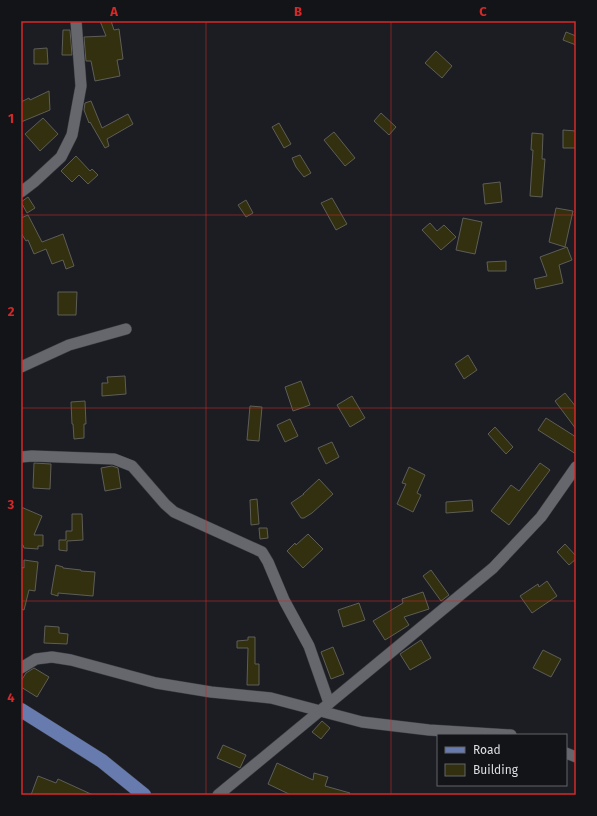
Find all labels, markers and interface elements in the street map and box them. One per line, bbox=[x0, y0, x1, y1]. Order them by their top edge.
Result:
text: A bbox=[109, 4, 118, 19]
text: B bbox=[294, 4, 302, 19]
text: C bbox=[479, 4, 487, 19]
text: 1 bbox=[8, 111, 14, 126]
text: 2 bbox=[8, 304, 15, 319]
text: 3 bbox=[7, 497, 15, 512]
text: 4 bbox=[7, 690, 15, 705]
legend bbox=[437, 734, 567, 786]
text: Road bbox=[473, 743, 501, 757]
text: Building bbox=[473, 763, 519, 777]

